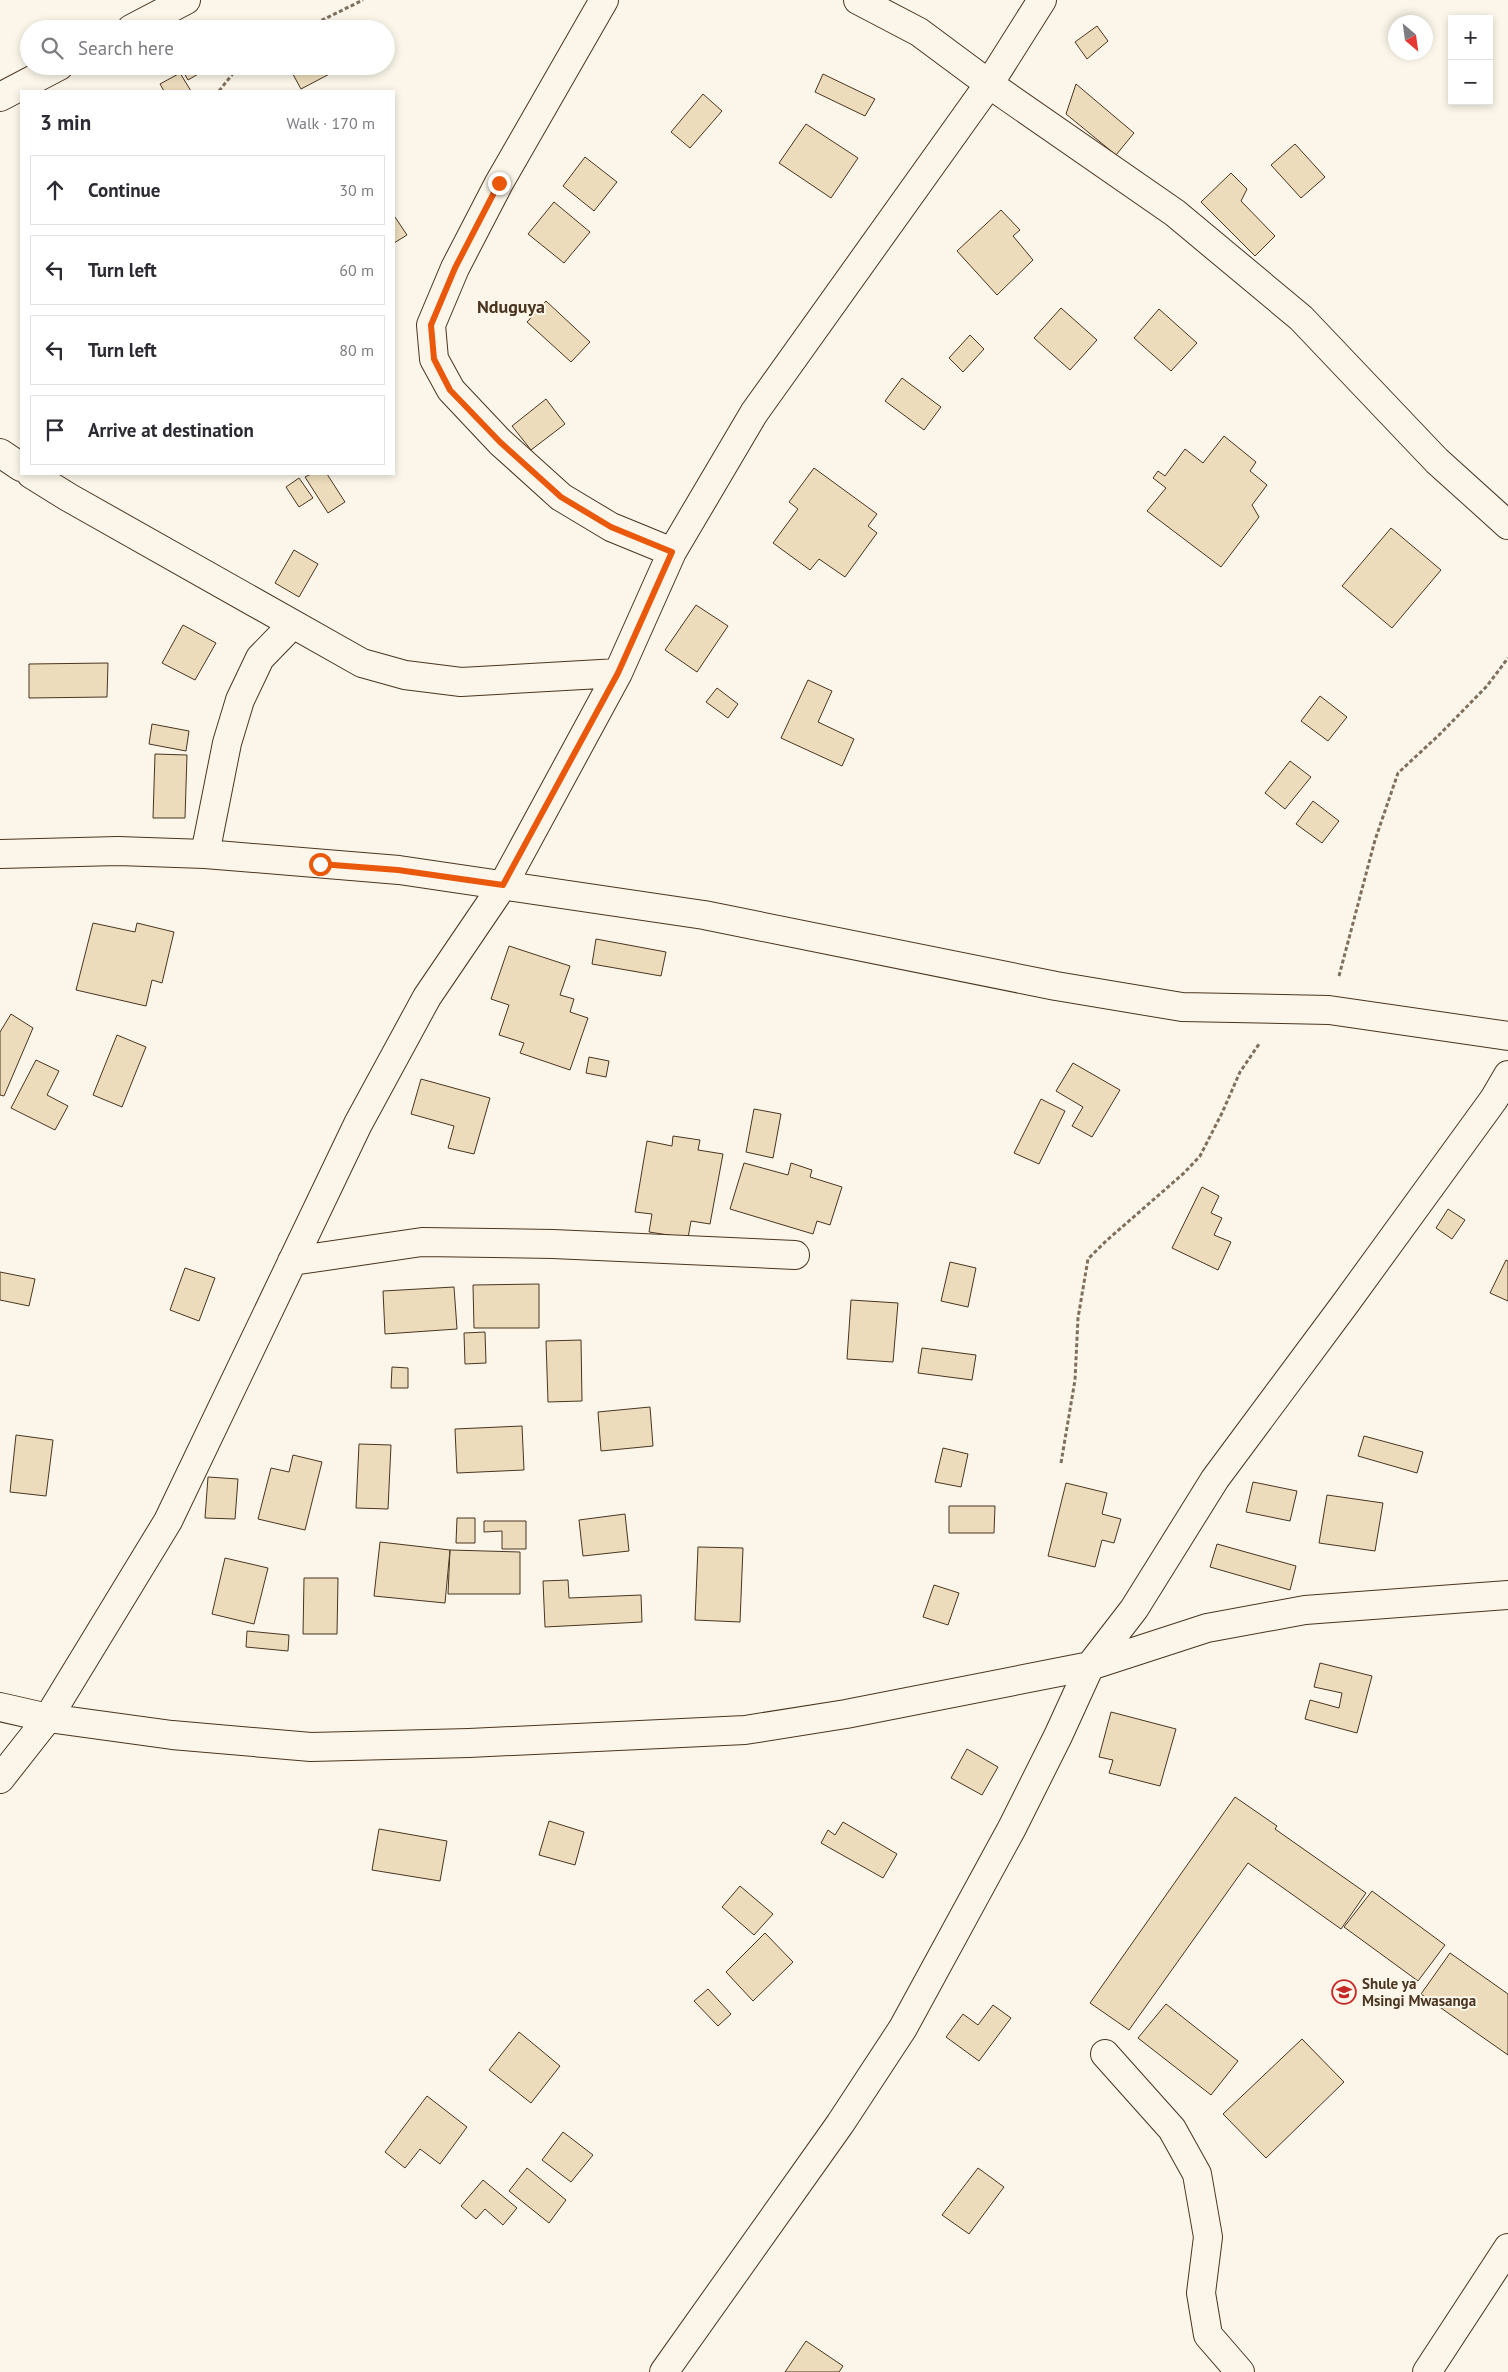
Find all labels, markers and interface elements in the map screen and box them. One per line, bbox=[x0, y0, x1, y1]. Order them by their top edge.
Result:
north arrow bbox=[1388, 15, 1433, 60]
map controls bbox=[1448, 15, 1493, 105]
button: + bbox=[1448, 15, 1493, 60]
search box bbox=[20, 20, 395, 75]
icon: search bbox=[38, 34, 66, 62]
text: Search here bbox=[78, 36, 174, 60]
button: − bbox=[1448, 60, 1493, 105]
text: 3 min bbox=[40, 109, 91, 136]
text: Walk · 170 m bbox=[286, 113, 375, 133]
route end bbox=[488, 172, 511, 195]
icon: ahead bbox=[41, 176, 69, 204]
text: Continue bbox=[88, 178, 160, 202]
text: 30 m bbox=[339, 180, 374, 200]
icon: left bbox=[41, 256, 69, 284]
text: Turn left bbox=[88, 258, 157, 282]
text: 60 m bbox=[339, 260, 374, 280]
district label: Nduguya bbox=[477, 295, 545, 318]
icon: left bbox=[41, 336, 69, 364]
text: Turn left bbox=[88, 338, 157, 362]
text: 80 m bbox=[339, 340, 374, 360]
icon: arrive bbox=[41, 416, 69, 444]
text: Arrive at destination bbox=[88, 418, 254, 442]
route start bbox=[309, 853, 332, 876]
place label: Shule ya Msingi Mwasanga bbox=[1362, 1974, 1476, 2010]
school or university icon: Shule ya Msingi Mwasanga bbox=[1331, 1979, 1357, 2005]

